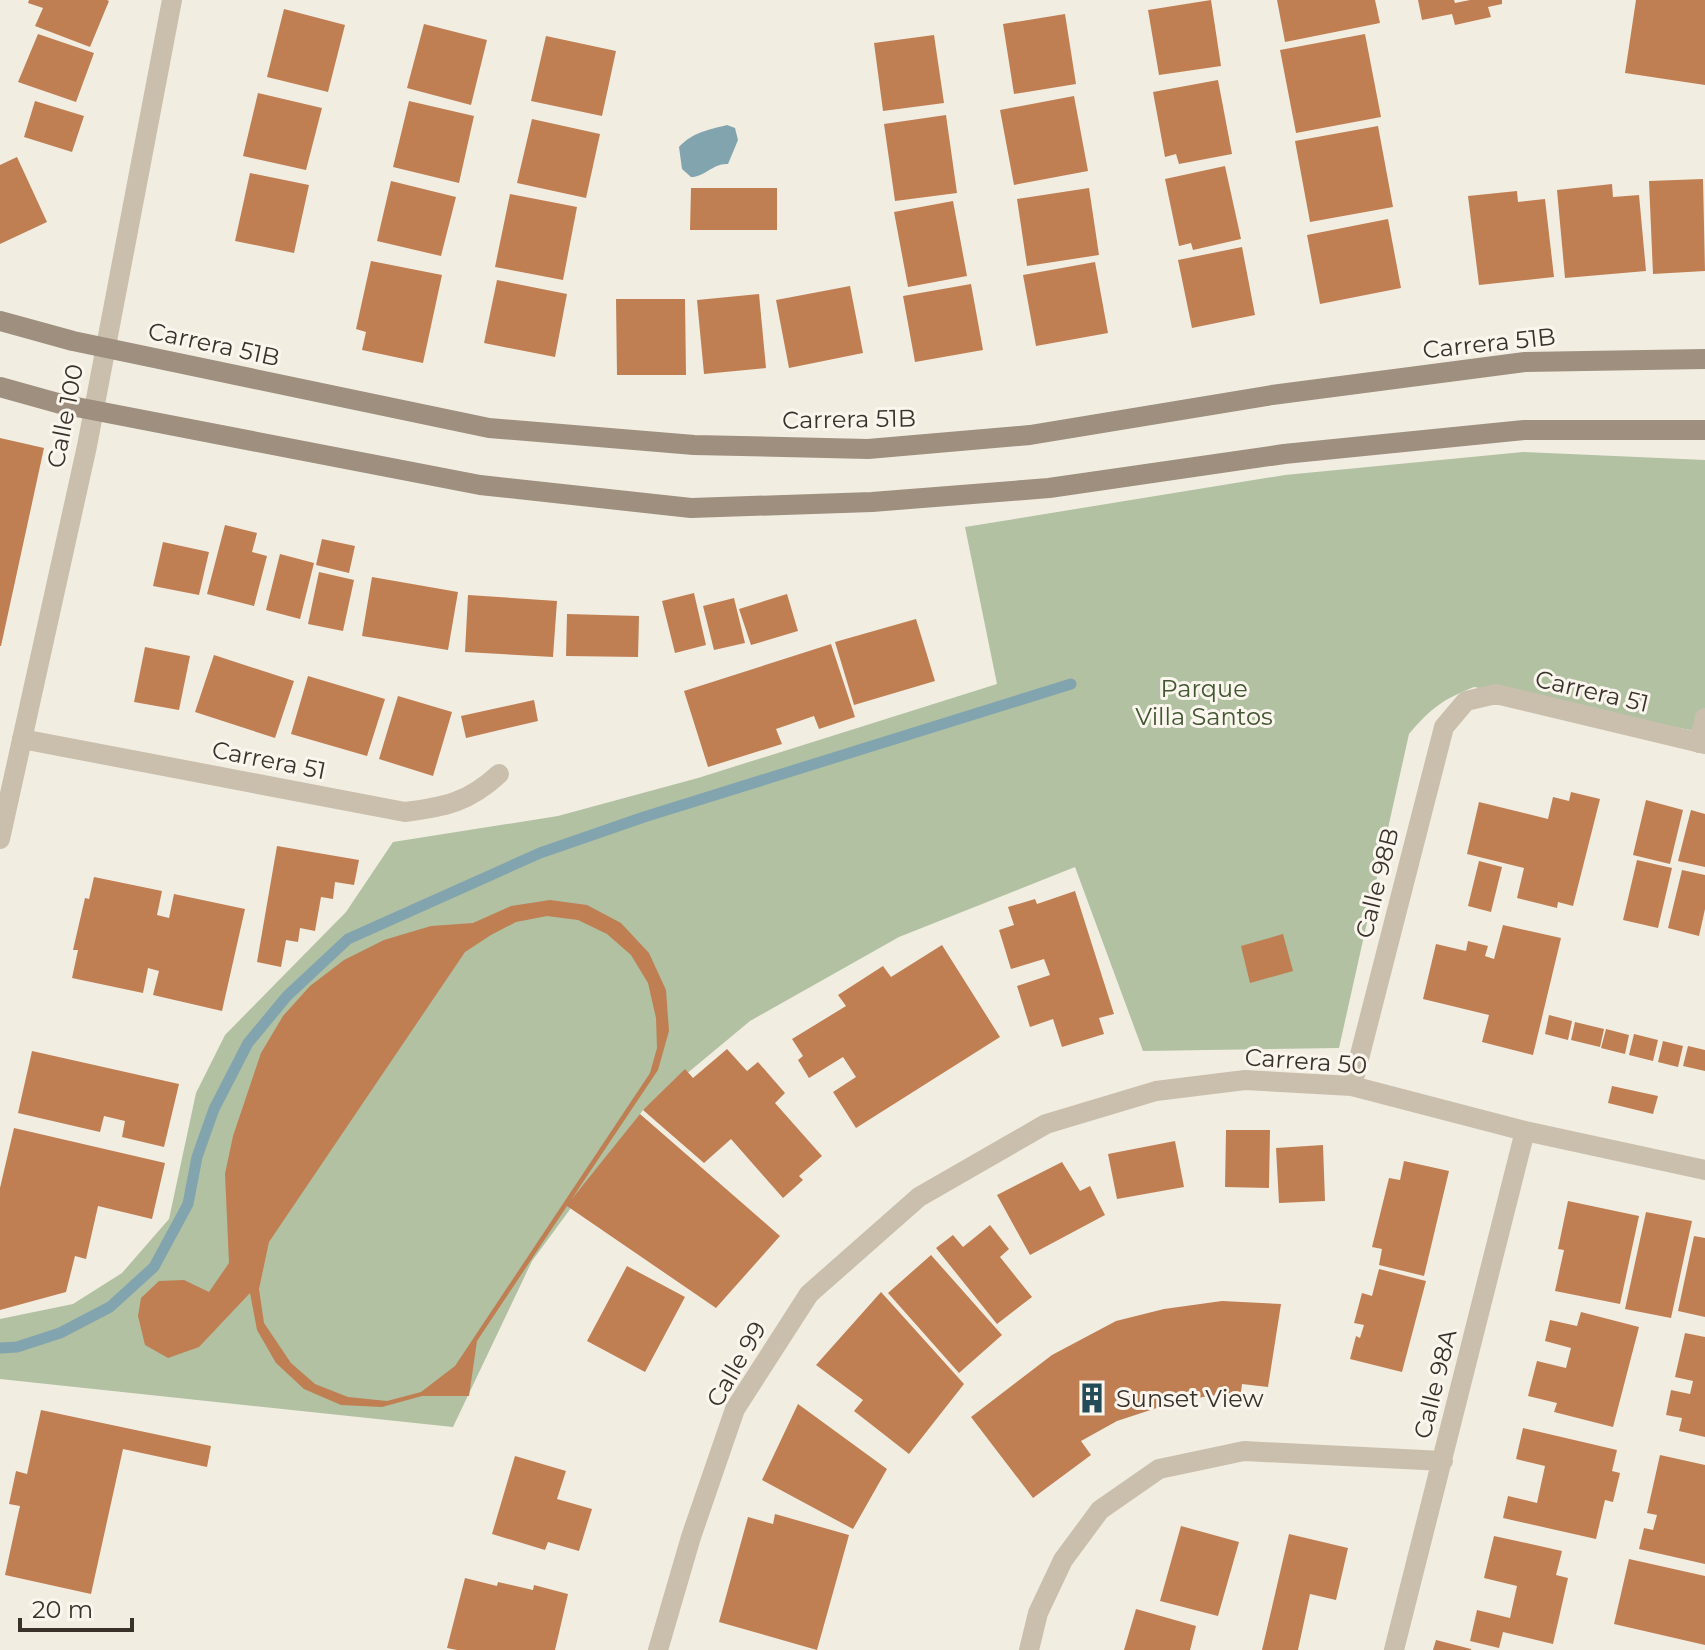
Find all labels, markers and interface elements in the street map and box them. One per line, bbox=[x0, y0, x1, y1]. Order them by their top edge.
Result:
street label: Carrera 51B bbox=[146, 316, 282, 372]
street label: Carrera 51B bbox=[1421, 322, 1557, 364]
street label: Calle 100 bbox=[41, 362, 89, 470]
street label: Carrera 51B bbox=[782, 403, 916, 435]
street label: Carrera 51 bbox=[1532, 664, 1652, 718]
park label: Parque Villa Santos bbox=[1135, 674, 1273, 731]
street label: Carrera 51 bbox=[209, 735, 329, 785]
street label: Calle 98B bbox=[1349, 825, 1405, 941]
street label: Carrera 50 bbox=[1244, 1042, 1368, 1080]
street label: Calle 99 bbox=[700, 1316, 772, 1412]
street label: Calle 98A bbox=[1407, 1326, 1463, 1442]
building icon: Sunset View bbox=[1075, 1381, 1109, 1415]
place label: Sunset View bbox=[1116, 1384, 1264, 1413]
scale bar bbox=[20, 1582, 132, 1632]
text: 20 m bbox=[32, 1595, 93, 1624]

